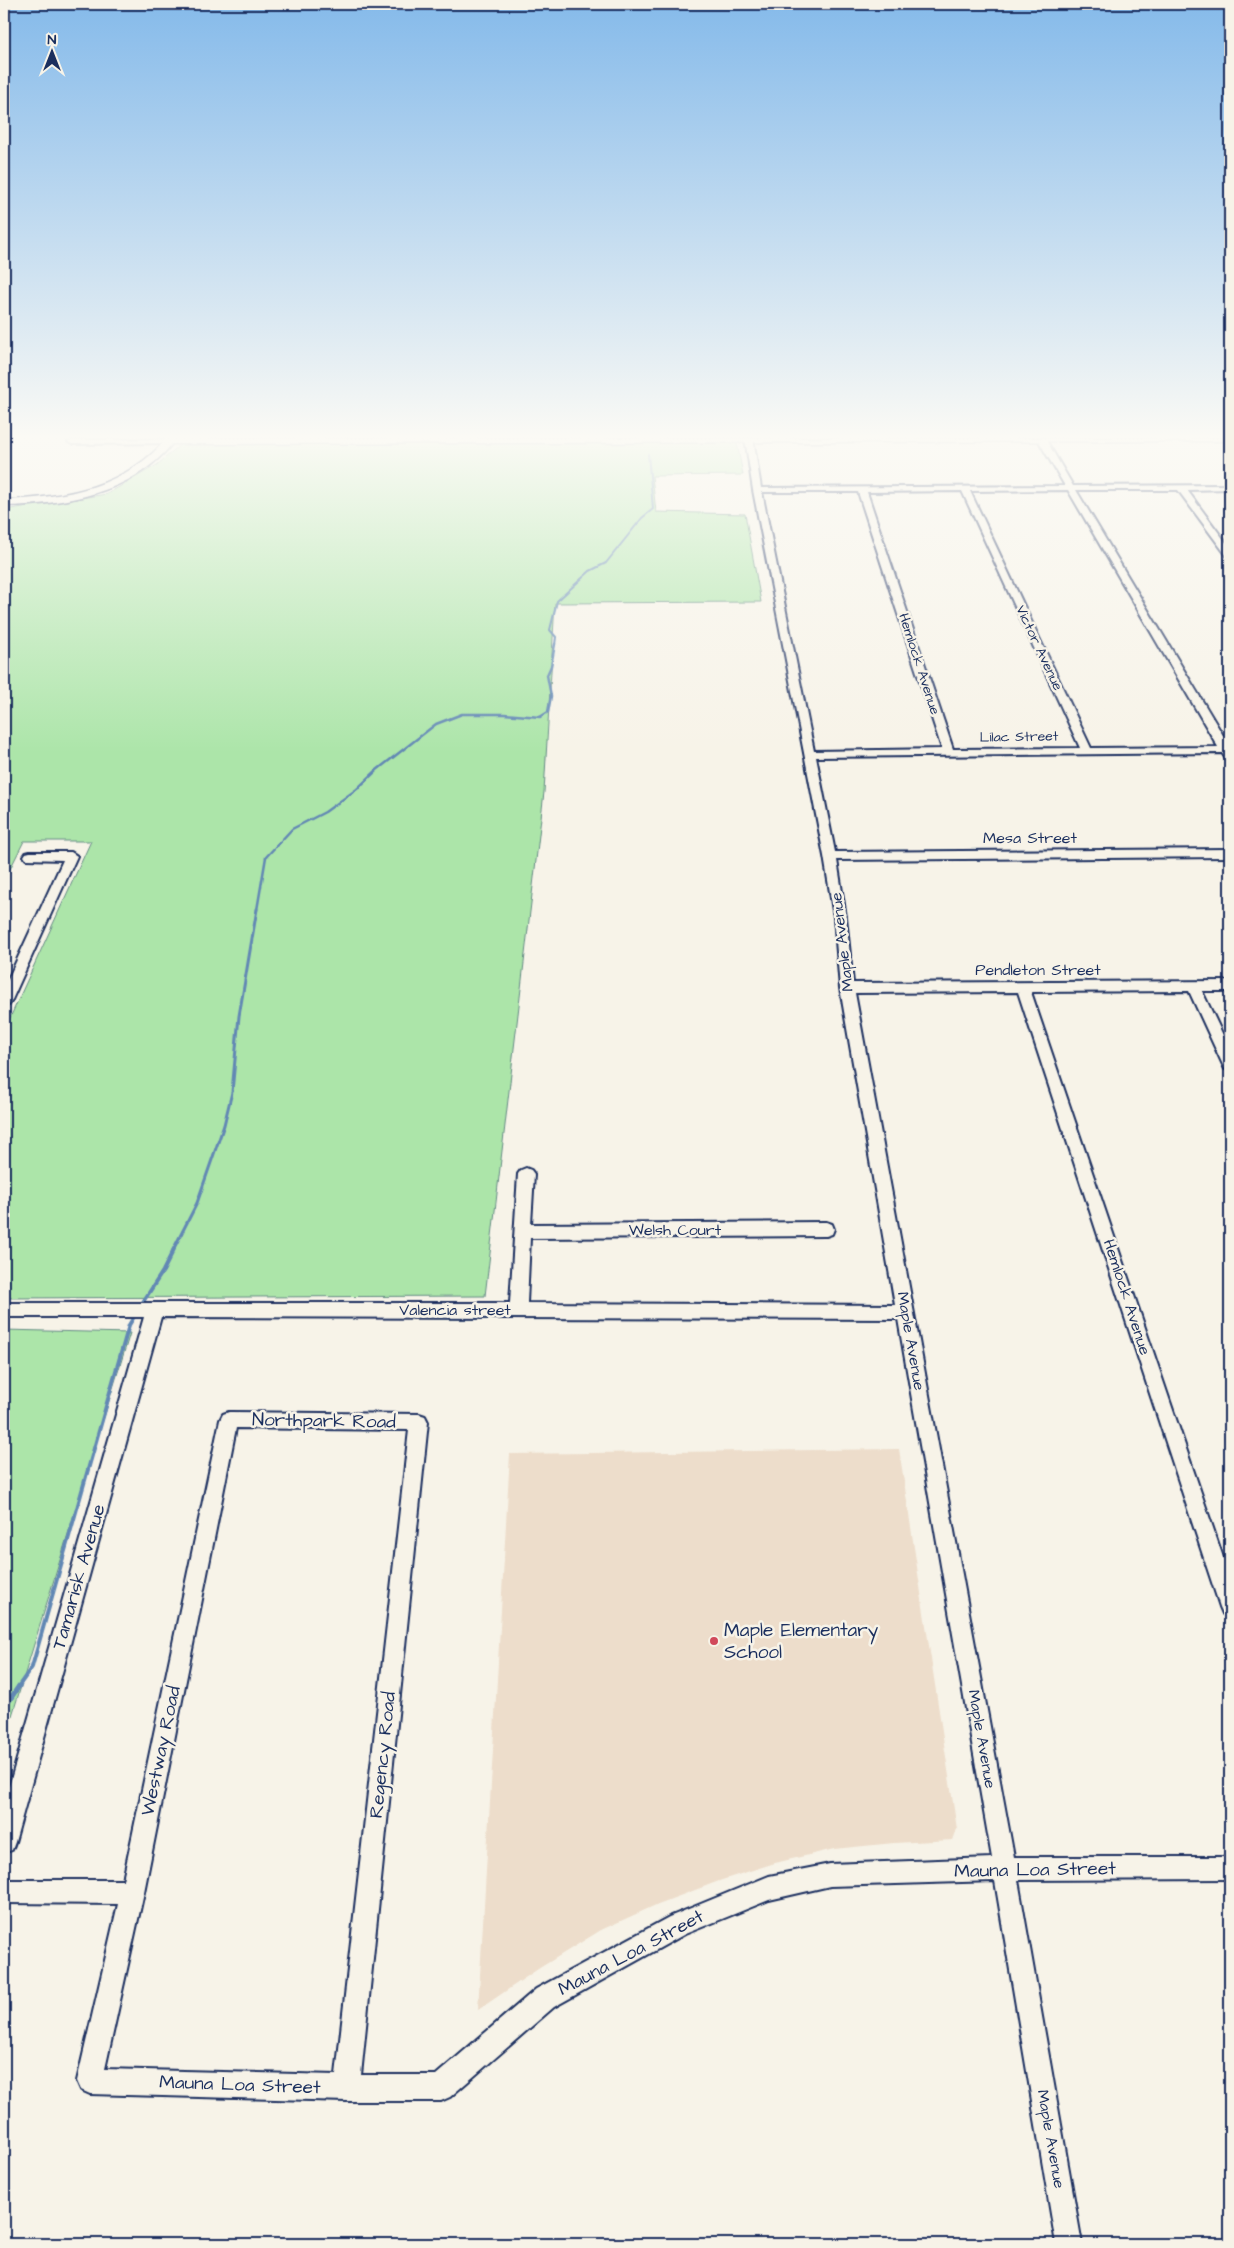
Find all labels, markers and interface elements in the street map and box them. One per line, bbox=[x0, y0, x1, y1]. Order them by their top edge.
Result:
north arrow bbox=[28, 28, 78, 78]
text: N bbox=[48, 30, 57, 50]
street label: Victor Avenue bbox=[1010, 602, 1068, 694]
street label: Hemlock Avenue bbox=[893, 611, 945, 718]
street label: Lilac Street bbox=[979, 726, 1059, 748]
street label: Mesa Street bbox=[983, 827, 1077, 849]
street label: Maple Avenue bbox=[825, 891, 859, 993]
street label: Pendleton Street bbox=[975, 959, 1101, 981]
street label: Welsh Court bbox=[629, 1219, 722, 1241]
street label: Hemlock Avenue bbox=[1098, 1236, 1156, 1358]
street label: Maple Avenue bbox=[891, 1290, 931, 1392]
street label: Valencia street bbox=[399, 1299, 511, 1321]
street label: Northpark Road bbox=[252, 1406, 396, 1436]
street label: Tamarisk Avenue bbox=[45, 1501, 113, 1653]
place label: Maple Elementary School bbox=[724, 1617, 879, 1666]
marker: Maple Elementary School bbox=[708, 1635, 720, 1647]
street label: Westway Road bbox=[134, 1683, 189, 1819]
street label: Maple Avenue bbox=[962, 1688, 1002, 1790]
street label: Regency Road bbox=[363, 1690, 404, 1820]
street label: Mauna Loa Street bbox=[954, 1855, 1116, 1885]
street label: Mauna Loa Street bbox=[553, 1903, 709, 2003]
street label: Mauna Loa Street bbox=[159, 2069, 322, 2101]
street label: Maple Avenue bbox=[1031, 2088, 1071, 2190]

